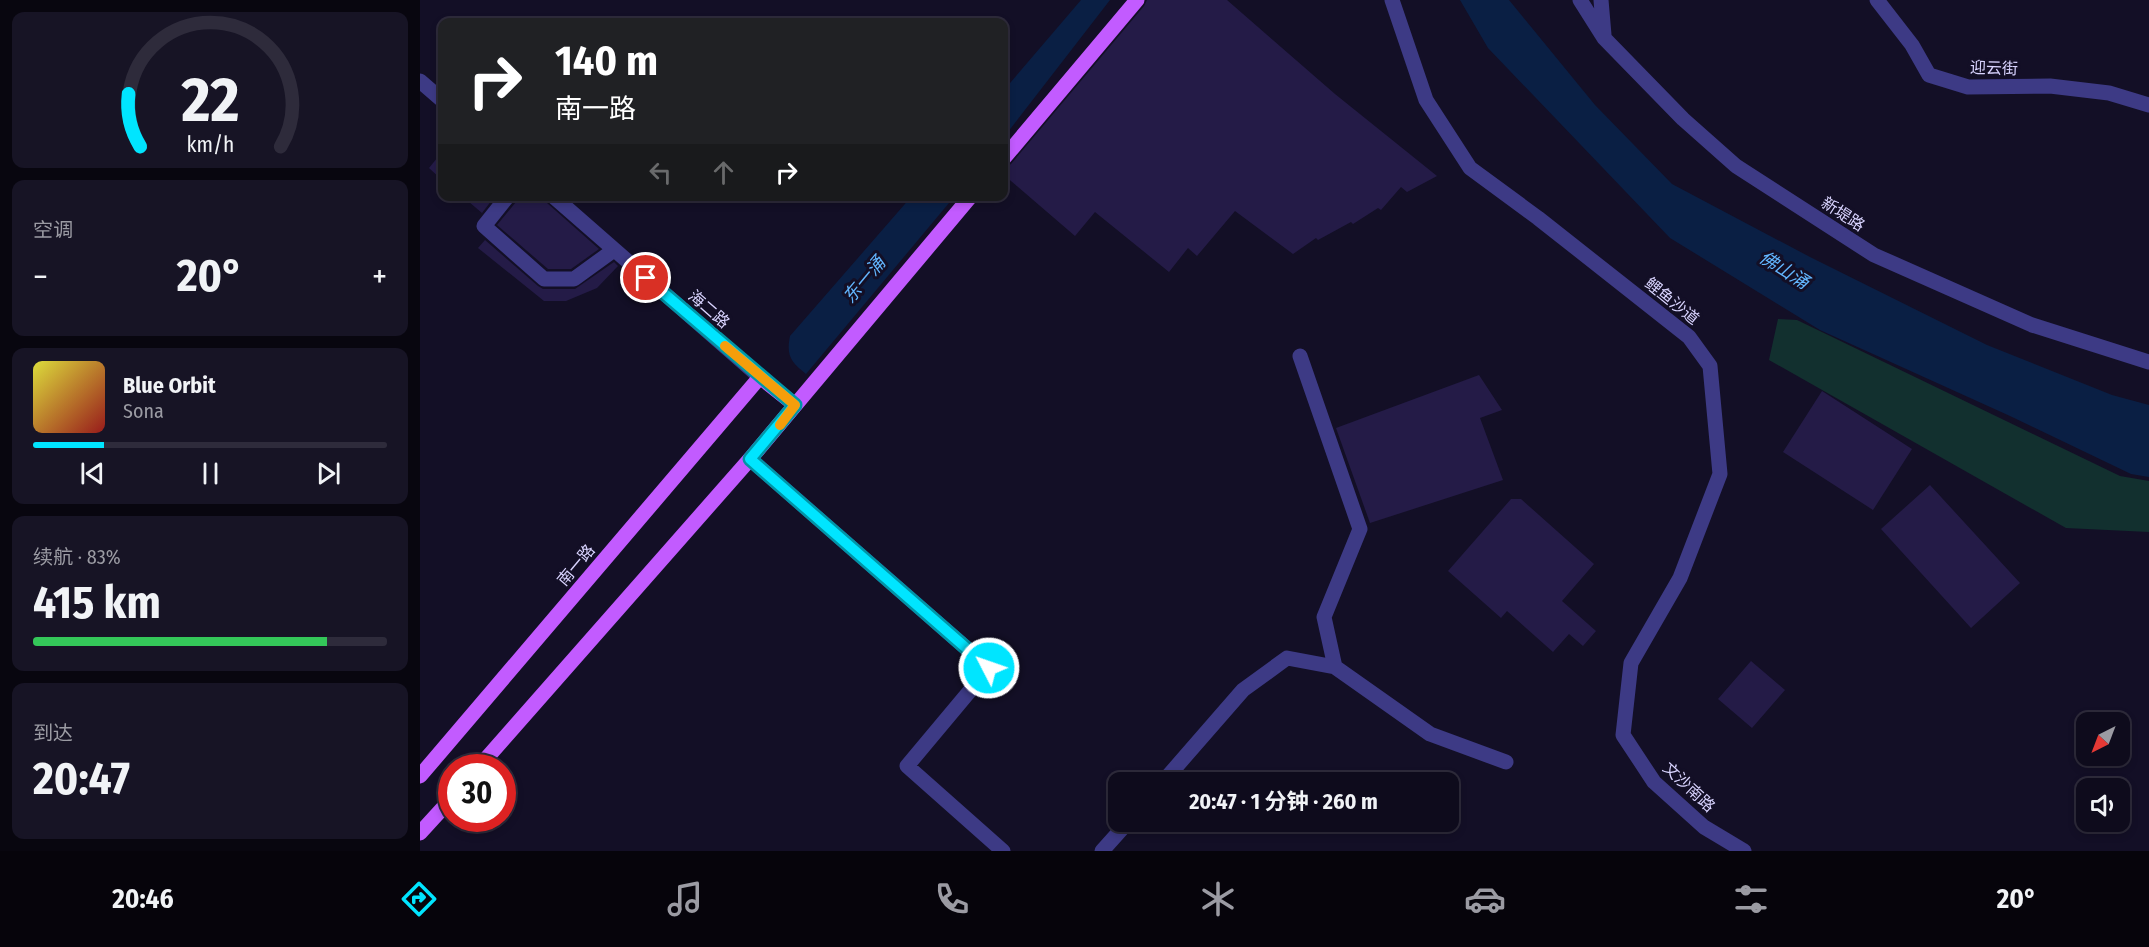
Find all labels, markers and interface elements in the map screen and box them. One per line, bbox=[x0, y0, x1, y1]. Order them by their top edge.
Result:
text: 140 m bbox=[555, 36, 658, 86]
icon: right bbox=[456, 42, 534, 120]
street label: 迎云街 bbox=[1970, 58, 2018, 78]
text: 22 bbox=[180, 63, 239, 138]
text: 南一路 bbox=[555, 93, 636, 125]
text: km/h bbox=[186, 132, 234, 158]
icon: left bbox=[644, 156, 677, 189]
icon: ahead bbox=[707, 156, 740, 189]
icon: right bbox=[770, 156, 803, 189]
street label: 新堤路 bbox=[1818, 193, 1868, 235]
text: 空调 bbox=[33, 218, 73, 242]
water label: 佛山涌 bbox=[1755, 246, 1814, 295]
text: 20° bbox=[177, 249, 243, 303]
water label: 东一涌 bbox=[838, 251, 891, 308]
pin bbox=[620, 252, 671, 303]
text: − bbox=[33, 257, 48, 297]
text: + bbox=[372, 257, 387, 297]
icon: arrive bbox=[629, 261, 662, 294]
street label: 鲤鱼沙道 bbox=[1641, 273, 1703, 329]
street label: 海二路 bbox=[685, 286, 733, 332]
text: Blue Orbit bbox=[123, 372, 216, 399]
text: Sona bbox=[123, 399, 164, 423]
icon: previous bbox=[76, 457, 109, 490]
icon: pause bbox=[194, 457, 227, 490]
icon: next bbox=[312, 457, 345, 490]
street label: 南一路 bbox=[553, 541, 599, 589]
text: 续航 · 83% bbox=[33, 545, 121, 569]
text: 415 km bbox=[33, 576, 161, 630]
position arrow bbox=[957, 636, 1021, 700]
north arrow bbox=[2076, 712, 2130, 766]
map controls bbox=[2076, 712, 2130, 832]
text: 到达 bbox=[33, 721, 73, 745]
text: 20:47 bbox=[33, 752, 130, 806]
speed limit sign: 30 bbox=[438, 754, 516, 832]
street label: 文沙南路 bbox=[1659, 758, 1719, 816]
button: sound bbox=[2076, 778, 2130, 832]
text: 20:47 · 1 分钟 · 260 m bbox=[1189, 788, 1378, 815]
icon: directions bbox=[398, 878, 440, 920]
icon: music bbox=[664, 878, 706, 920]
icon: phone bbox=[931, 878, 973, 920]
icon: climate bbox=[1197, 878, 1239, 920]
icon: car bbox=[1464, 878, 1506, 920]
icon: filters bbox=[1730, 878, 1772, 920]
text: 20:46 bbox=[112, 883, 174, 915]
text: 20° bbox=[1997, 883, 2037, 915]

